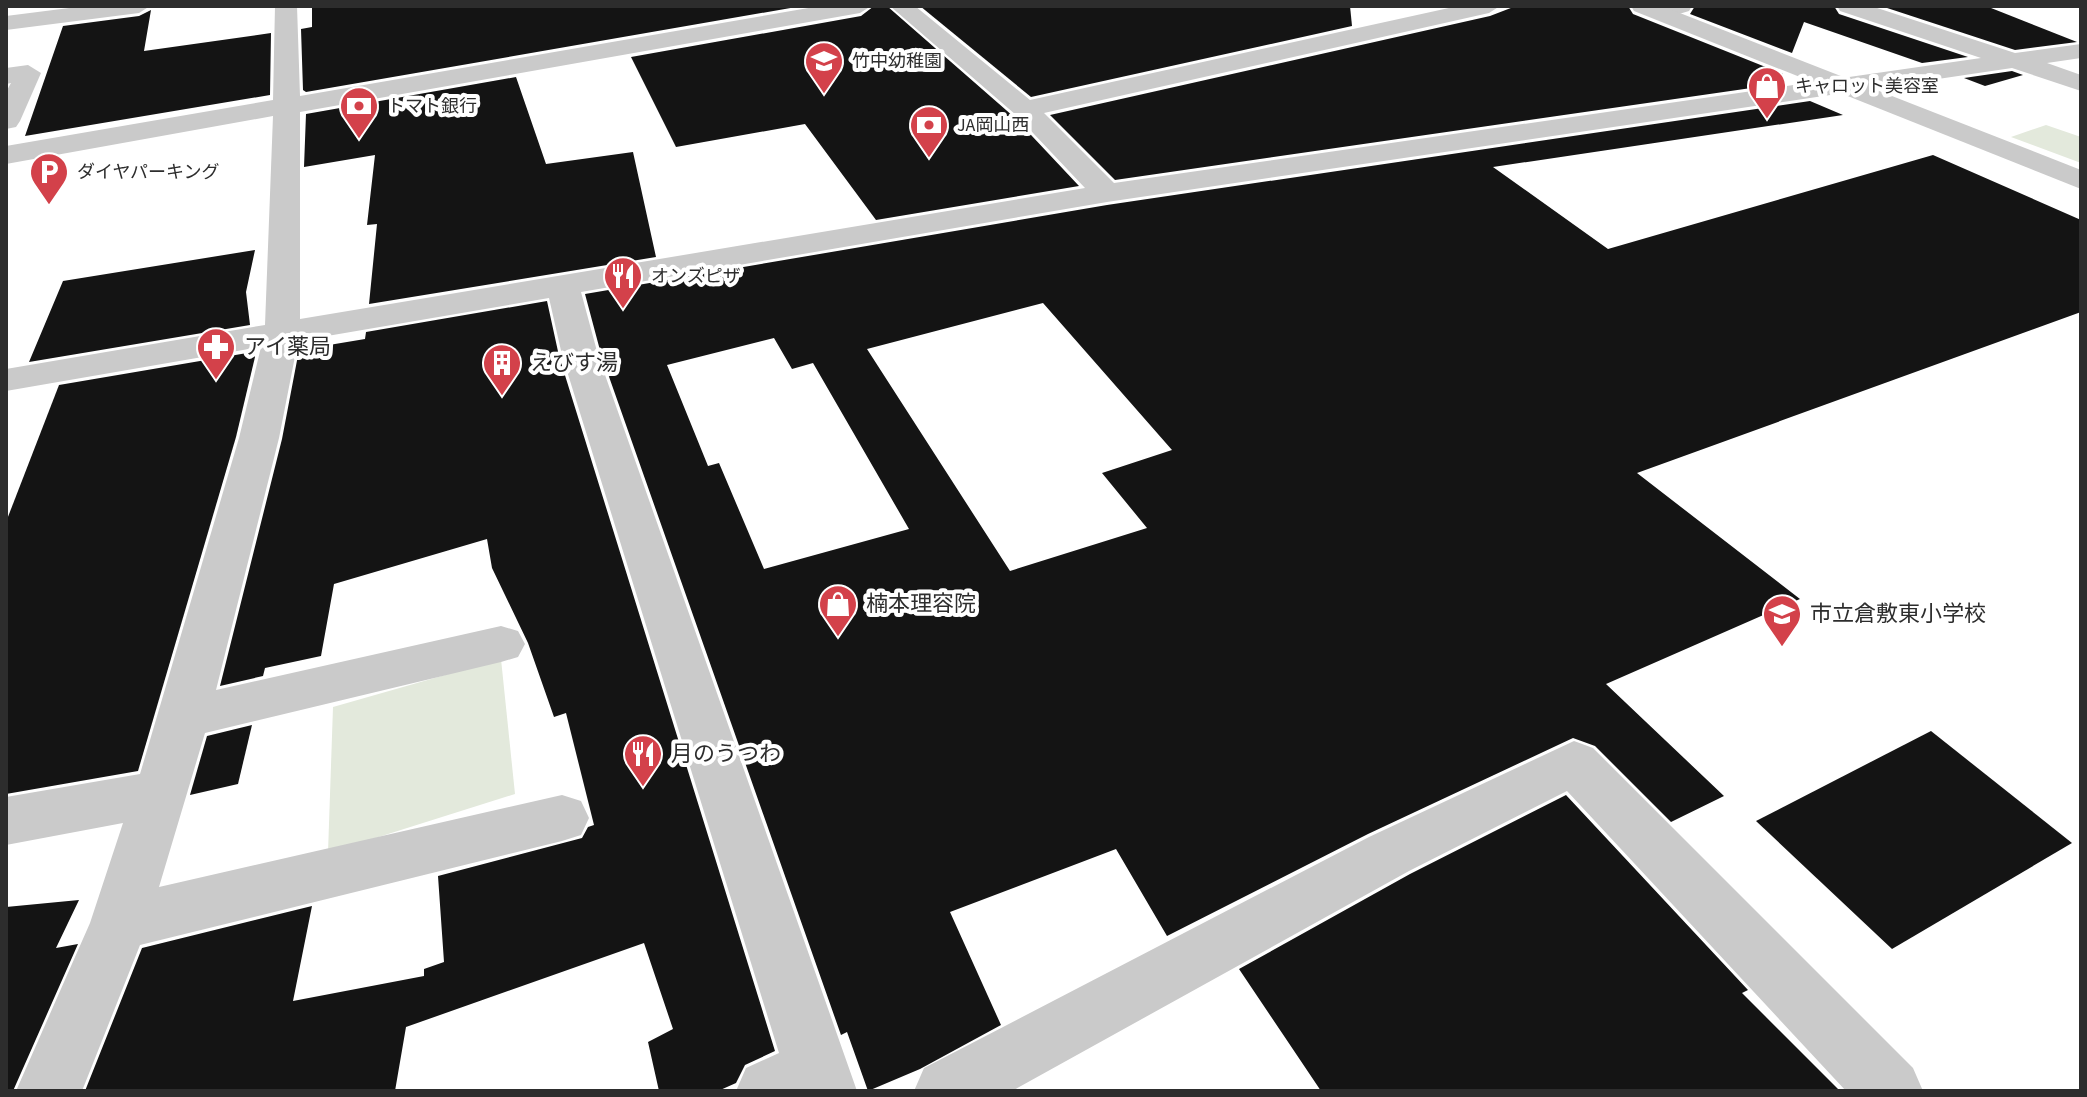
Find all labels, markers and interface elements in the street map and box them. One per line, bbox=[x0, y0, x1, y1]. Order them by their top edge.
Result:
school or university icon: 竹中幼稚園 bbox=[803, 40, 845, 95]
place label: 竹中幼稚園 bbox=[852, 49, 942, 74]
shop icon: キャロット美容室 bbox=[1746, 65, 1788, 120]
place label: キャロット美容室 bbox=[1795, 74, 1939, 99]
bank icon: トマト銀行 bbox=[338, 85, 380, 140]
place label: トマト銀行 bbox=[387, 94, 477, 119]
bank icon: JA岡山西 bbox=[908, 104, 950, 159]
place label: JA岡山西 bbox=[957, 113, 1029, 138]
parking icon: ダイヤパーキング bbox=[28, 151, 70, 206]
place label: ダイヤパーキング bbox=[77, 160, 220, 185]
restaurant icon: オンズピザ bbox=[602, 255, 644, 310]
place label: オンズピザ bbox=[651, 264, 741, 289]
pharmacy icon: アイ薬局 bbox=[195, 326, 237, 381]
place label: アイ薬局 bbox=[244, 331, 331, 363]
building icon: えびす湯 bbox=[481, 342, 523, 397]
place label: えびす湯 bbox=[530, 347, 618, 379]
shop icon: 楠本理容院 bbox=[817, 583, 859, 638]
place label: 楠本理容院 bbox=[866, 588, 976, 620]
school or university icon: 市立倉敷東小学校 bbox=[1761, 593, 1803, 648]
place label: 市立倉敷東小学校 bbox=[1810, 598, 1986, 630]
restaurant icon: 月のうつわ bbox=[622, 733, 664, 788]
place label: 月のうつわ bbox=[671, 738, 781, 770]

